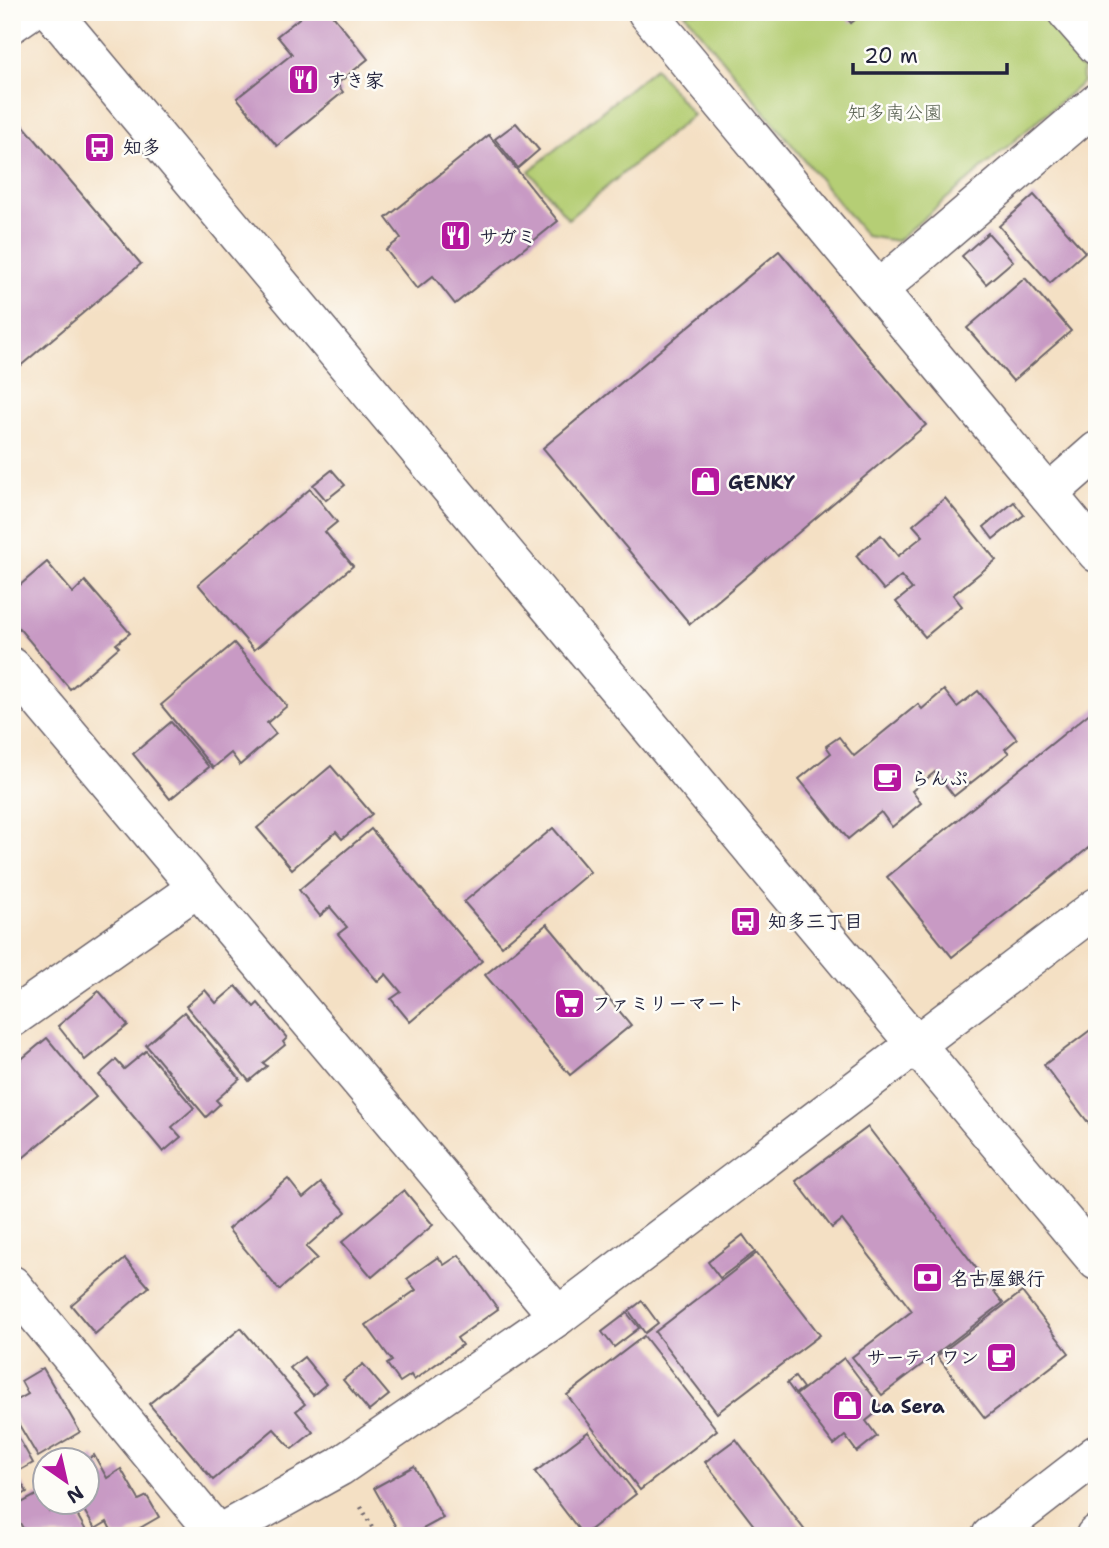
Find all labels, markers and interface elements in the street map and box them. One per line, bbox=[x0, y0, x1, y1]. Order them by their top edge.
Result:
scale bar bbox=[853, 32, 1007, 76]
text: 20 m bbox=[864, 42, 918, 70]
restaurant icon: すき家 bbox=[287, 63, 321, 97]
place label: すき家 bbox=[327, 68, 384, 93]
park label: 知多南公園 bbox=[847, 100, 943, 125]
bus stop icon: 知多 bbox=[83, 130, 117, 164]
place label: 知多 bbox=[123, 135, 161, 160]
restaurant icon: サガミ bbox=[439, 219, 473, 253]
place label: サガミ bbox=[479, 224, 536, 249]
shop icon: GENKY bbox=[688, 465, 722, 499]
place label: GENKY bbox=[728, 470, 795, 495]
cafe icon: らんぷ bbox=[871, 761, 905, 795]
place label: らんぷ bbox=[911, 766, 968, 791]
bus stop icon: 知多三丁目 bbox=[728, 904, 762, 938]
place label: 知多三丁目 bbox=[768, 909, 863, 934]
supermarket icon: ファミリーマート bbox=[552, 986, 586, 1020]
place label: ファミリーマート bbox=[592, 991, 745, 1016]
bank icon: 名古屋銀行 bbox=[910, 1261, 944, 1295]
place label: 名古屋銀行 bbox=[950, 1266, 1045, 1291]
cafe icon: サーティワン bbox=[985, 1340, 1019, 1374]
place label: サーティワン bbox=[866, 1345, 979, 1370]
shop icon: La Sera bbox=[831, 1389, 865, 1423]
place label: La Sera bbox=[871, 1394, 945, 1419]
north arrow bbox=[32, 1446, 102, 1516]
text: N bbox=[62, 1480, 88, 1509]

